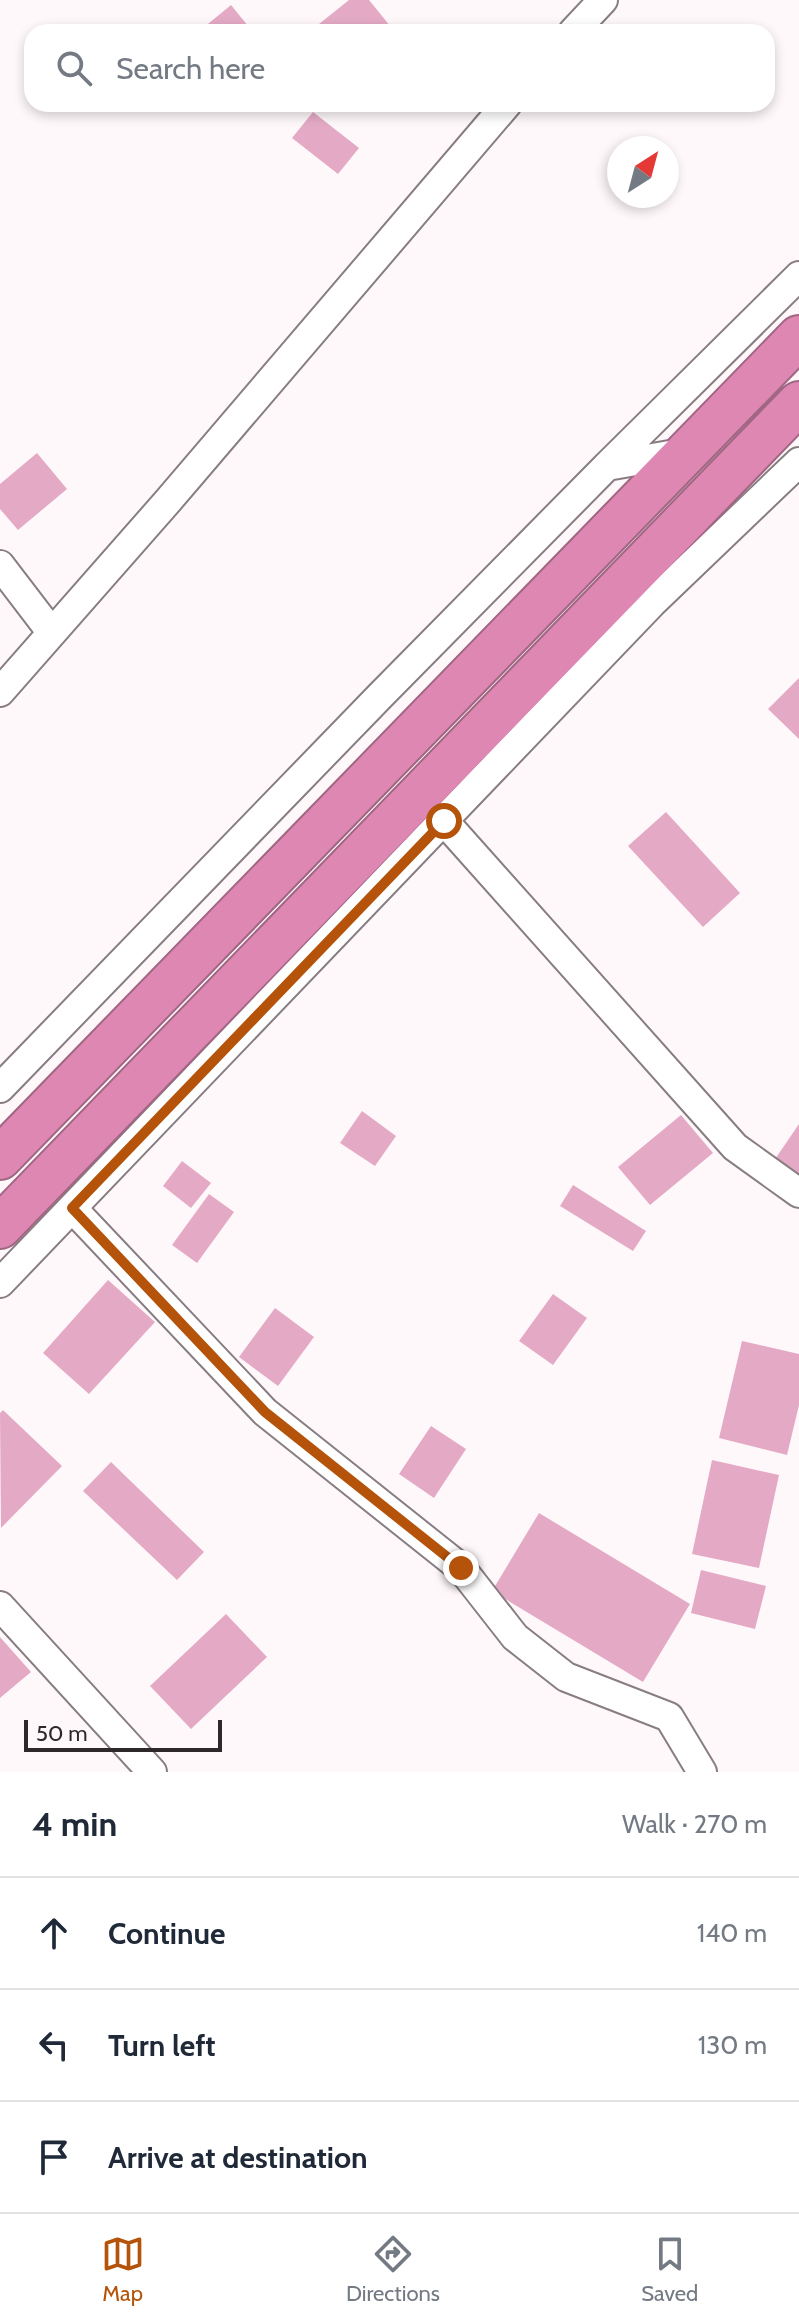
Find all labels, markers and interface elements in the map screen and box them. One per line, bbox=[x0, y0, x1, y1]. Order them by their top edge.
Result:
search box bbox=[24, 24, 775, 112]
icon: search bbox=[52, 46, 96, 90]
text: Search here bbox=[116, 50, 265, 87]
north arrow bbox=[607, 136, 679, 208]
route start bbox=[426, 803, 462, 839]
route end bbox=[443, 1550, 479, 1586]
scale bar bbox=[24, 1716, 222, 1752]
text: 50 m bbox=[36, 1720, 88, 1747]
text: 4 min bbox=[32, 1803, 117, 1845]
text: Walk · 270 m bbox=[622, 1808, 767, 1840]
icon: ahead bbox=[32, 1911, 76, 1955]
text: Continue bbox=[108, 1915, 225, 1952]
text: 140 m bbox=[697, 1917, 767, 1949]
icon: left bbox=[32, 2023, 76, 2067]
text: Turn left bbox=[108, 2027, 216, 2064]
text: 130 m bbox=[698, 2029, 767, 2061]
icon: arrive bbox=[32, 2135, 76, 2179]
text: Arrive at destination bbox=[108, 2139, 368, 2176]
tab: Map bbox=[101, 2232, 145, 2307]
tab: Directions bbox=[346, 2232, 440, 2307]
tab: Saved bbox=[641, 2232, 698, 2307]

